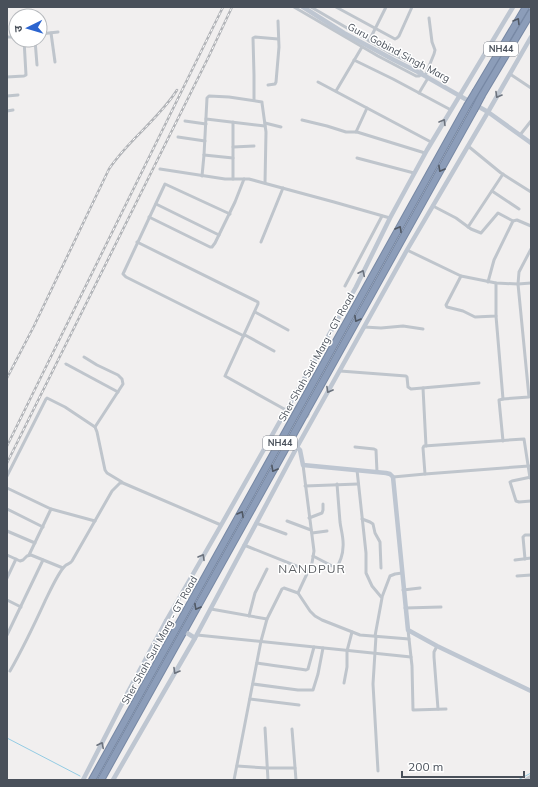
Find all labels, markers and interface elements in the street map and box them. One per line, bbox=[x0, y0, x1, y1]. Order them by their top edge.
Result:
north arrow bbox=[8, 8, 48, 48]
one-way arrow bbox=[512, 18, 520, 25]
street label: Guru Gobind Singh Marg bbox=[345, 20, 452, 85]
text: उ bbox=[11, 24, 25, 33]
road number: NH44 bbox=[484, 42, 518, 56]
one-way arrow bbox=[495, 91, 502, 98]
one-way arrow bbox=[439, 119, 446, 126]
one-way arrow bbox=[438, 165, 446, 172]
one-way arrow bbox=[395, 226, 402, 233]
one-way arrow bbox=[357, 270, 365, 278]
street label: Sher Shah Suri Marg - GT Road bbox=[276, 291, 357, 424]
one-way arrow bbox=[355, 315, 362, 322]
one-way arrow bbox=[326, 386, 333, 393]
road number: NH44 bbox=[263, 436, 297, 450]
one-way arrow bbox=[271, 465, 279, 473]
one-way arrow bbox=[236, 510, 243, 518]
one-way arrow bbox=[198, 554, 205, 561]
district label: NANDPUR bbox=[278, 561, 346, 576]
street label: Sher Shah Suri Marg - GT Road bbox=[119, 574, 200, 707]
one-way arrow bbox=[194, 603, 202, 611]
one-way arrow bbox=[173, 667, 180, 674]
one-way arrow bbox=[96, 742, 104, 750]
scale bar bbox=[402, 753, 524, 779]
text: 200 m bbox=[408, 759, 443, 774]

